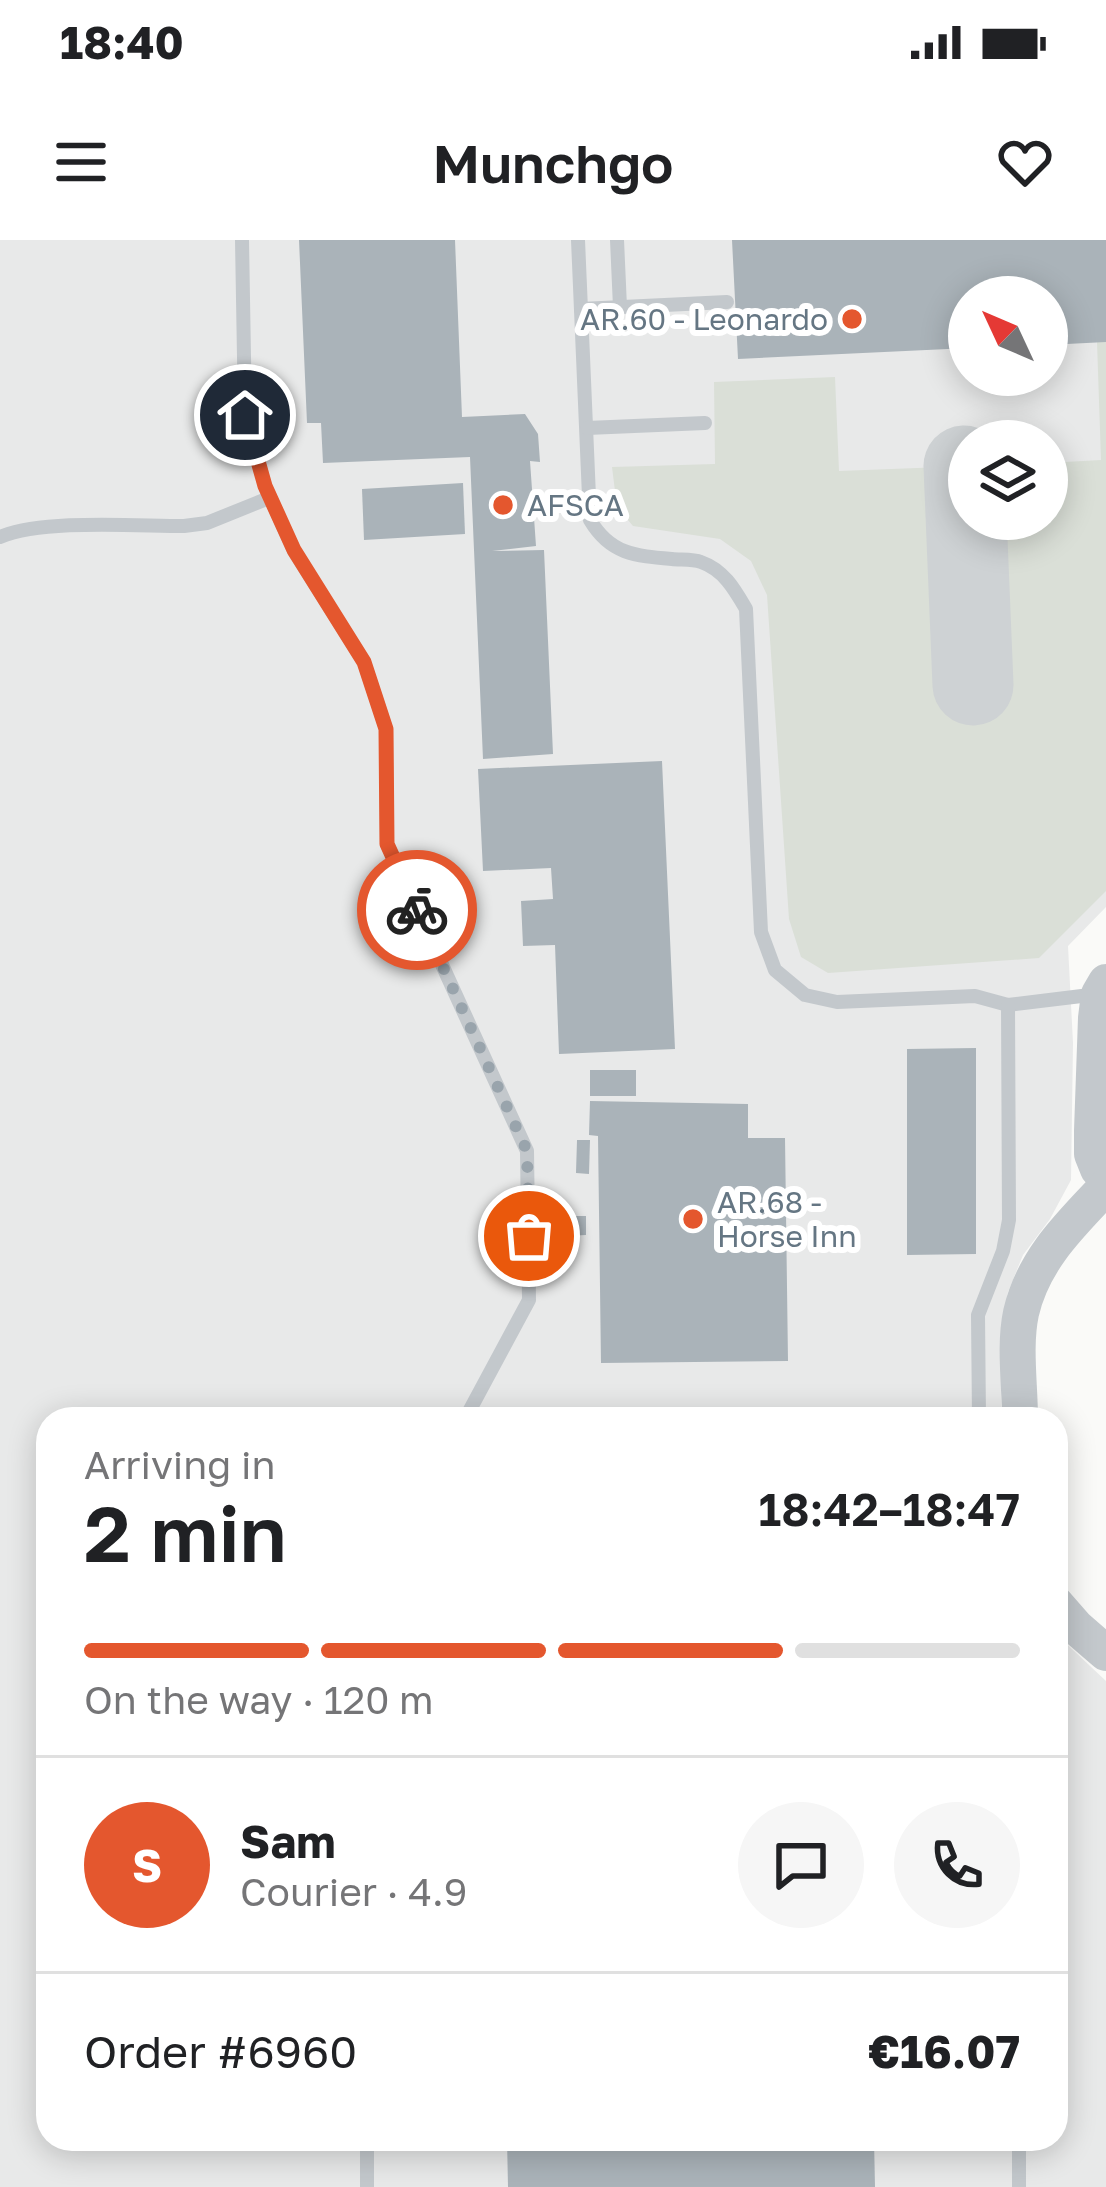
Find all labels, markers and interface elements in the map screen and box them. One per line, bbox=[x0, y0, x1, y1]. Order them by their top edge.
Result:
text: 18:40 bbox=[60, 15, 184, 69]
icon: menu bbox=[48, 129, 114, 195]
icon: heart bbox=[992, 129, 1058, 195]
text: Munchgo bbox=[432, 130, 674, 195]
north arrow bbox=[948, 276, 1068, 396]
map controls bbox=[948, 276, 1068, 540]
place label: AR.60 - Leonardo bbox=[580, 301, 828, 337]
marker: AR.60 - Leonardo bbox=[839, 306, 865, 332]
pin bbox=[194, 364, 296, 466]
icon: home bbox=[212, 382, 278, 448]
button: layers bbox=[948, 420, 1068, 540]
place label: AFSCA bbox=[527, 487, 624, 523]
marker: AFSCA bbox=[490, 492, 516, 518]
courier bbox=[357, 850, 477, 970]
icon: bike bbox=[384, 877, 450, 943]
place label: AR.68 - Horse Inn bbox=[717, 1184, 857, 1254]
pin bbox=[478, 1185, 580, 1287]
icon: bag bbox=[496, 1203, 562, 1269]
marker: AR.68 - Horse Inn bbox=[680, 1206, 706, 1232]
text: Arriving in bbox=[84, 1441, 275, 1488]
text: 18:42–18:47 bbox=[759, 1482, 1020, 1536]
text: 2 min bbox=[84, 1486, 287, 1579]
text: On the way · 120 m bbox=[84, 1676, 434, 1723]
button: chat bbox=[738, 1802, 864, 1928]
button: phone bbox=[894, 1802, 1020, 1928]
text: Sam bbox=[240, 1814, 336, 1868]
text: S bbox=[132, 1838, 162, 1892]
text: Courier · 4.9 bbox=[240, 1868, 467, 1915]
text: Order #6960 bbox=[84, 2024, 357, 2078]
text: €16.07 bbox=[868, 2024, 1020, 2078]

